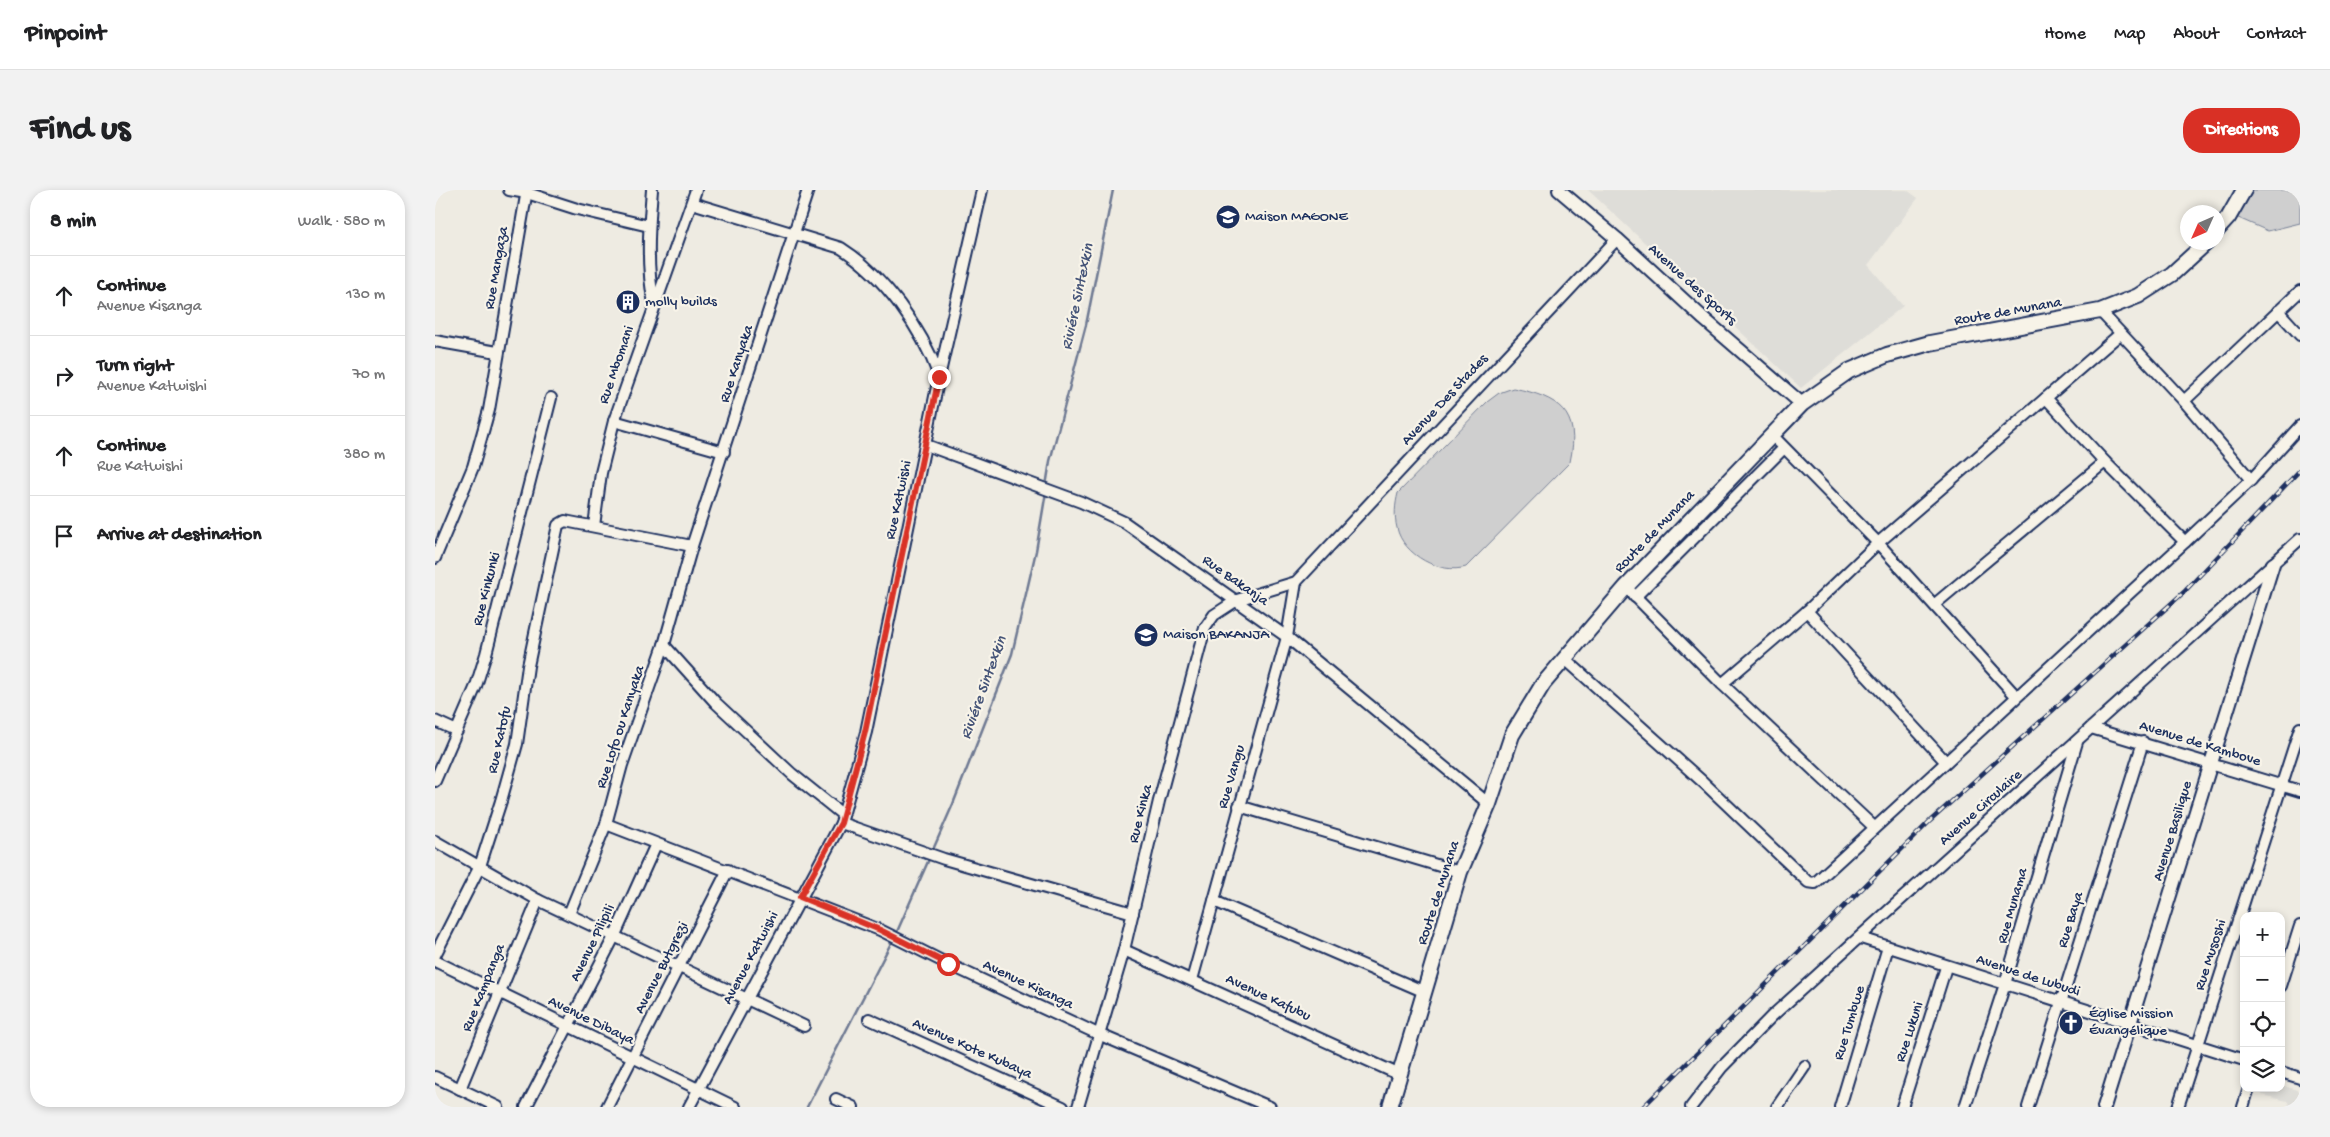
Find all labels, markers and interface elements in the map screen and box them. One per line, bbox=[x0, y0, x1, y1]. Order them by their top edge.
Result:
text: Pinpoint bbox=[25, 20, 106, 49]
text: Home bbox=[2044, 24, 2086, 45]
text: Map bbox=[2114, 24, 2145, 45]
text: About bbox=[2173, 24, 2219, 45]
text: Contact bbox=[2247, 24, 2305, 45]
button: Directions bbox=[2183, 108, 2300, 153]
text: Find us bbox=[30, 110, 130, 151]
school or university icon: Maison MAGONE bbox=[1215, 204, 1241, 230]
north arrow bbox=[2180, 205, 2225, 250]
place label: Maison MAGONE bbox=[1245, 208, 1349, 226]
text: 8 min bbox=[50, 210, 96, 235]
text: Walk · 580 m bbox=[298, 213, 385, 232]
street label: Rue Mangaza bbox=[481, 224, 513, 311]
street label: Avenue des Sports bbox=[1644, 240, 1740, 330]
water label: Riviére Sintexkin bbox=[1058, 242, 1100, 352]
text: Continue bbox=[97, 275, 166, 298]
icon: ahead bbox=[50, 282, 78, 310]
text: 130 m bbox=[346, 286, 385, 305]
building icon: molly builds bbox=[615, 289, 641, 315]
place label: molly builds bbox=[645, 293, 717, 311]
street label: Route de Munana bbox=[1953, 294, 2064, 330]
text: Avenue Kisanga bbox=[97, 298, 202, 317]
street label: Rue Kanyaka bbox=[716, 322, 758, 405]
street label: Rue Mbomani bbox=[595, 323, 639, 407]
street label: Avenue Des Stades bbox=[1398, 350, 1492, 450]
text: Turn right bbox=[97, 355, 173, 378]
icon: right bbox=[50, 362, 78, 390]
text: 70 m bbox=[352, 366, 385, 385]
route end bbox=[928, 366, 951, 389]
text: Avenue Katwishi bbox=[97, 378, 207, 397]
text: Continue bbox=[97, 435, 166, 458]
icon: ahead bbox=[50, 442, 78, 470]
text: 380 m bbox=[344, 446, 385, 465]
text: Rue Katwishi bbox=[97, 458, 183, 477]
street label: Rue Katwishi bbox=[882, 459, 916, 541]
street label: Route de Munana bbox=[1611, 486, 1700, 577]
icon: arrive bbox=[50, 522, 78, 550]
text: Arrive at destination bbox=[97, 524, 261, 547]
street label: Rue Kinkunki bbox=[469, 550, 505, 628]
street label: Rue Bakanja bbox=[1198, 552, 1272, 611]
school or university icon: Maison BAKANJA bbox=[1133, 622, 1159, 648]
place label: Maison BAKANJA bbox=[1163, 626, 1270, 644]
water label: Riviére Sintexkin bbox=[958, 634, 1013, 742]
street label: Rue Lofo ou Kanyaka bbox=[593, 663, 650, 791]
street label: Rue Katofu bbox=[484, 705, 516, 775]
street label: Avenue de Kambove bbox=[2137, 717, 2263, 771]
street label: Rue Vangu bbox=[1214, 743, 1250, 811]
street label: Avenue Circulaire bbox=[1936, 766, 2026, 850]
street label: Avenue Basilique bbox=[2149, 779, 2197, 883]
street label: Rue Kinka bbox=[1125, 782, 1157, 845]
street label: Route de Munana bbox=[1414, 838, 1465, 947]
street label: Rue Munama bbox=[1994, 865, 2033, 946]
street label: Rue Baya bbox=[2054, 889, 2088, 950]
street label: Avenue Pilipili bbox=[567, 901, 619, 985]
street label: Avenue Katwishi bbox=[719, 908, 783, 1008]
map controls bbox=[2240, 912, 2285, 1092]
button: + bbox=[2240, 912, 2285, 957]
street label: Rue Musoshi bbox=[2191, 917, 2231, 993]
street label: Avenue Butgrezi bbox=[631, 919, 693, 1017]
street label: Rue Kampanga bbox=[458, 941, 510, 1035]
street label: Avenue de Lubudi bbox=[1974, 951, 2082, 1001]
route start bbox=[937, 953, 960, 976]
street label: Avenue Kisanga bbox=[980, 956, 1077, 1014]
button: − bbox=[2240, 957, 2285, 1002]
street label: Avenue Kafubu bbox=[1223, 970, 1313, 1026]
street label: Rue Tumbwe bbox=[1830, 983, 1870, 1062]
street label: Avenue Dibaya bbox=[545, 992, 638, 1050]
street label: Rue Lukuni bbox=[1892, 999, 1928, 1065]
button: locate bbox=[2240, 1002, 2285, 1047]
place label: Église Mission Évangélique bbox=[2089, 1005, 2173, 1040]
church icon: Église Mission Évangélique bbox=[2058, 1010, 2084, 1036]
street label: Avenue Kote Kubaya bbox=[909, 1014, 1035, 1084]
button: layers bbox=[2240, 1047, 2285, 1092]

